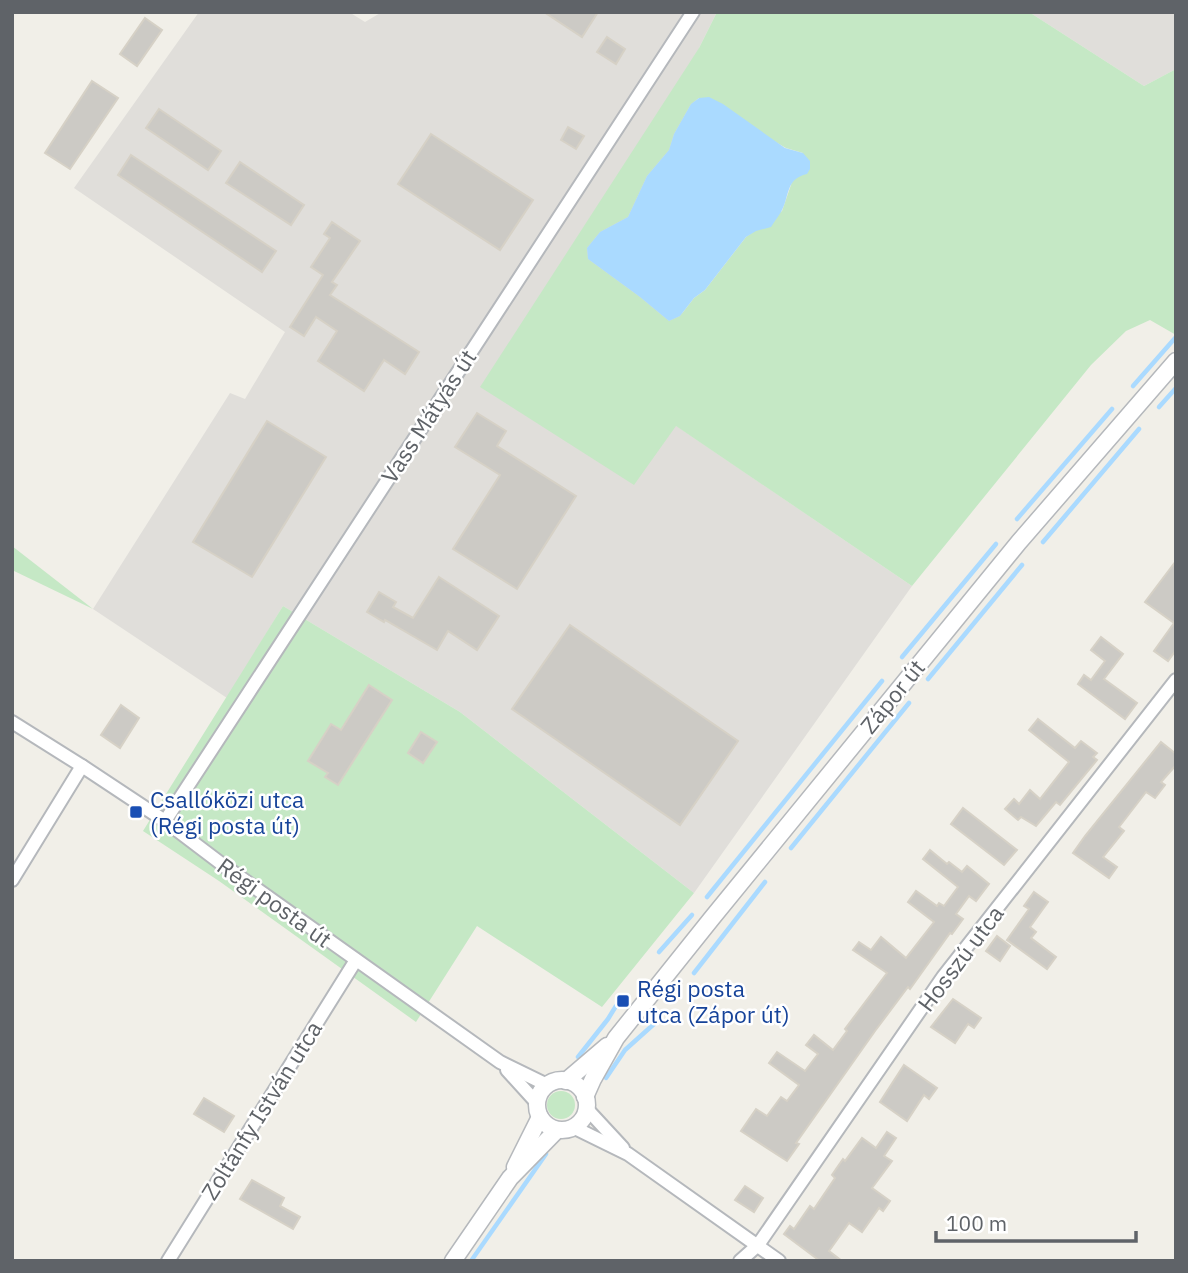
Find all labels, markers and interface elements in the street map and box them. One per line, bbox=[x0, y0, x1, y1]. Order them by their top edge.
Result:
street label: Vass Mátyás út bbox=[374, 343, 482, 489]
street label: Zápor út bbox=[853, 653, 931, 739]
place label: Csallóközi utca (Régi posta út) bbox=[150, 784, 304, 840]
marker: Csallóközi utca (Régi posta út) bbox=[128, 804, 144, 820]
street label: Régi posta út bbox=[212, 850, 338, 954]
street label: Hosszú utca bbox=[910, 899, 1010, 1017]
place label: Régi posta utca (Zápor út) bbox=[637, 973, 790, 1029]
marker: Régi posta utca (Zápor út) bbox=[615, 993, 631, 1009]
street label: Zoltánfy István utca bbox=[194, 1015, 328, 1205]
scale bar bbox=[936, 1200, 1136, 1244]
text: 100 m bbox=[946, 1209, 1007, 1237]

